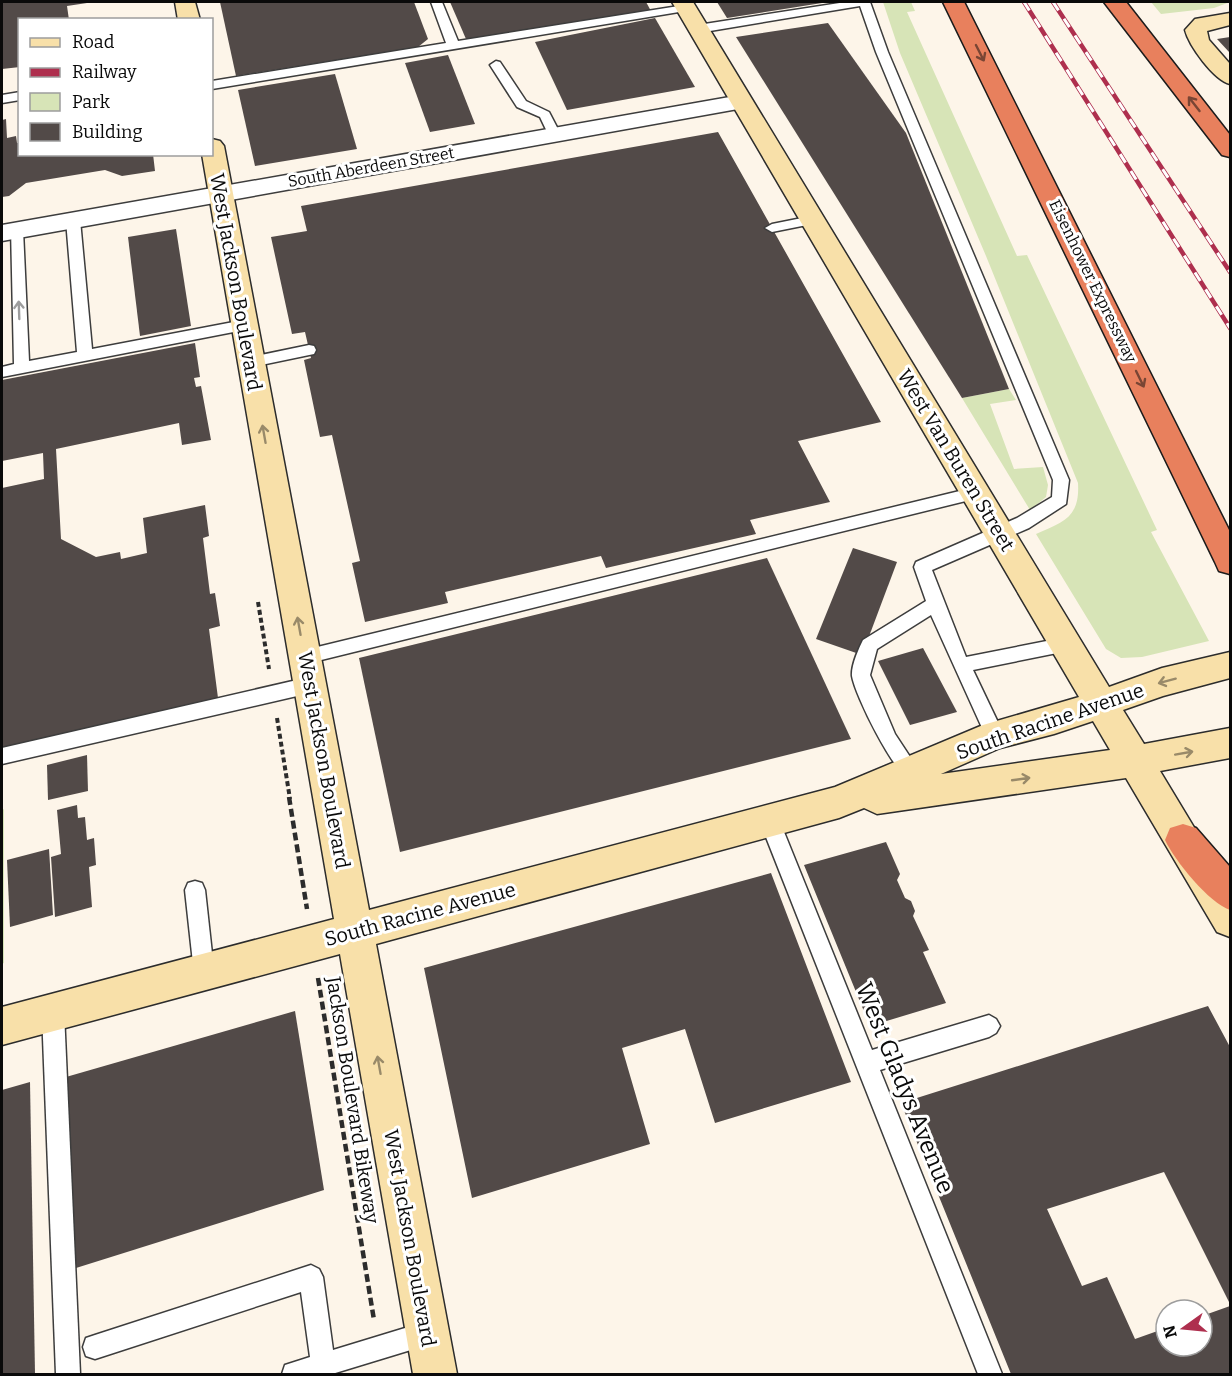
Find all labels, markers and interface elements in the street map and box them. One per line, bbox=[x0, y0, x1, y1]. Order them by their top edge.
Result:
legend bbox=[18, 18, 213, 156]
text: Road bbox=[72, 31, 115, 53]
one-way arrow bbox=[975, 44, 986, 62]
text: Railway bbox=[72, 61, 137, 83]
text: Park bbox=[72, 91, 111, 113]
one-way arrow bbox=[1188, 96, 1201, 112]
text: Building bbox=[72, 121, 143, 143]
street label: South Aberdeen Street bbox=[286, 143, 456, 191]
street label: West Jackson Boulevard bbox=[205, 171, 267, 393]
street label: Eisenhower Expressway bbox=[1045, 196, 1141, 366]
one-way arrow bbox=[14, 300, 25, 320]
street label: West Van Buren Street bbox=[892, 365, 1020, 555]
one-way arrow bbox=[1134, 370, 1146, 388]
one-way arrow bbox=[258, 425, 269, 444]
one-way arrow bbox=[293, 616, 304, 636]
street label: West Jackson Boulevard bbox=[293, 649, 355, 871]
one-way arrow bbox=[1158, 676, 1177, 687]
street label: South Racine Avenue bbox=[953, 678, 1147, 764]
one-way arrow bbox=[1174, 748, 1193, 759]
one-way arrow bbox=[1011, 774, 1030, 785]
street label: South Racine Avenue bbox=[322, 877, 518, 951]
street label: Jackson Boulevard Bikeway bbox=[321, 974, 384, 1226]
street label: West Gladys Avenue bbox=[850, 979, 960, 1197]
one-way arrow bbox=[373, 1056, 384, 1076]
street label: West Jackson Boulevard bbox=[379, 1127, 441, 1349]
north arrow bbox=[1154, 1298, 1214, 1358]
text: N bbox=[1159, 1323, 1181, 1340]

